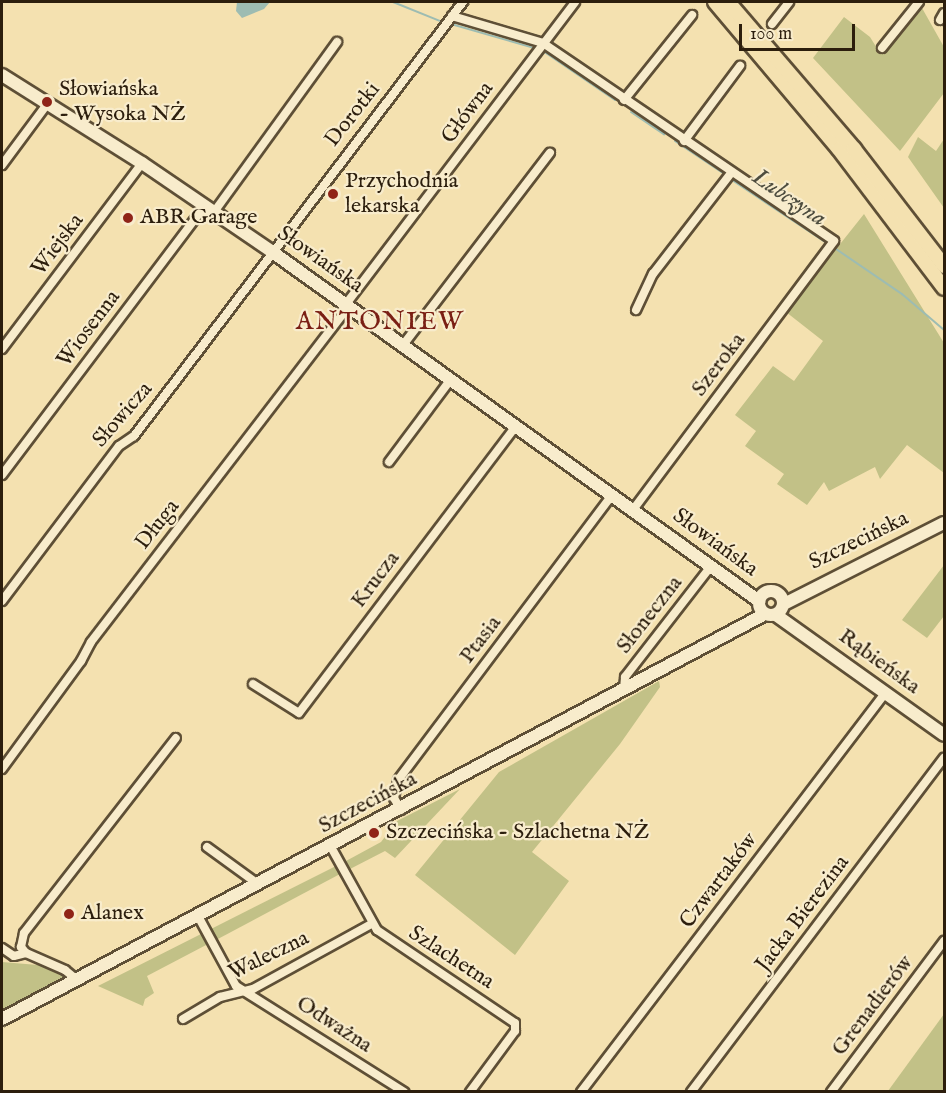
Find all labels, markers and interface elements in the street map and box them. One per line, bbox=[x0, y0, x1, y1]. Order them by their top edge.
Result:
scale bar bbox=[742, 12, 858, 50]
text: 100 m bbox=[750, 23, 792, 46]
place label: Słowiańska - Wysoka NŻ bbox=[59, 76, 186, 128]
street label: Dorotki bbox=[320, 77, 386, 153]
street label: Główna bbox=[436, 77, 500, 149]
marker: Słowiańska - Wysoka NŻ bbox=[40, 95, 54, 109]
water label: Lubczyna bbox=[746, 163, 832, 233]
place label: Przychodnia lekarska bbox=[345, 168, 458, 220]
marker: Przychodnia lekarska bbox=[326, 187, 340, 201]
place label: ABR Garage bbox=[140, 205, 257, 231]
street label: Wiejska bbox=[26, 209, 90, 281]
marker: ABR Garage bbox=[121, 211, 135, 225]
street label: Słowiańska bbox=[272, 221, 368, 299]
street label: Wiosenna bbox=[52, 285, 126, 373]
district label: ANTONIEW bbox=[296, 306, 464, 338]
street label: Szeroka bbox=[687, 328, 751, 402]
street label: Słowicza bbox=[87, 377, 159, 453]
street label: Długa bbox=[130, 495, 186, 555]
street label: Słowiańska bbox=[667, 503, 763, 583]
street label: Szczecińska bbox=[805, 506, 913, 576]
street label: Krucza bbox=[346, 546, 406, 614]
street label: Słoneczna bbox=[611, 571, 689, 659]
street label: Ptasia bbox=[455, 611, 507, 669]
street label: Rąbieńska bbox=[833, 624, 925, 700]
street label: Szczecińska bbox=[314, 766, 422, 840]
place label: Szczecińska - Szlachetna NŻ bbox=[386, 820, 649, 846]
marker: Szczecińska - Szlachetna NŻ bbox=[367, 826, 381, 840]
street label: Czwartaków bbox=[675, 828, 763, 934]
street label: Jacka Bierezina bbox=[751, 850, 855, 978]
place label: Alanex bbox=[81, 901, 144, 927]
marker: Alanex bbox=[62, 907, 76, 921]
street label: Szlachetna bbox=[403, 921, 499, 995]
street label: Waleczna bbox=[225, 925, 313, 987]
street label: Grenadierów bbox=[827, 951, 919, 1061]
street label: Odważna bbox=[291, 991, 377, 1059]

